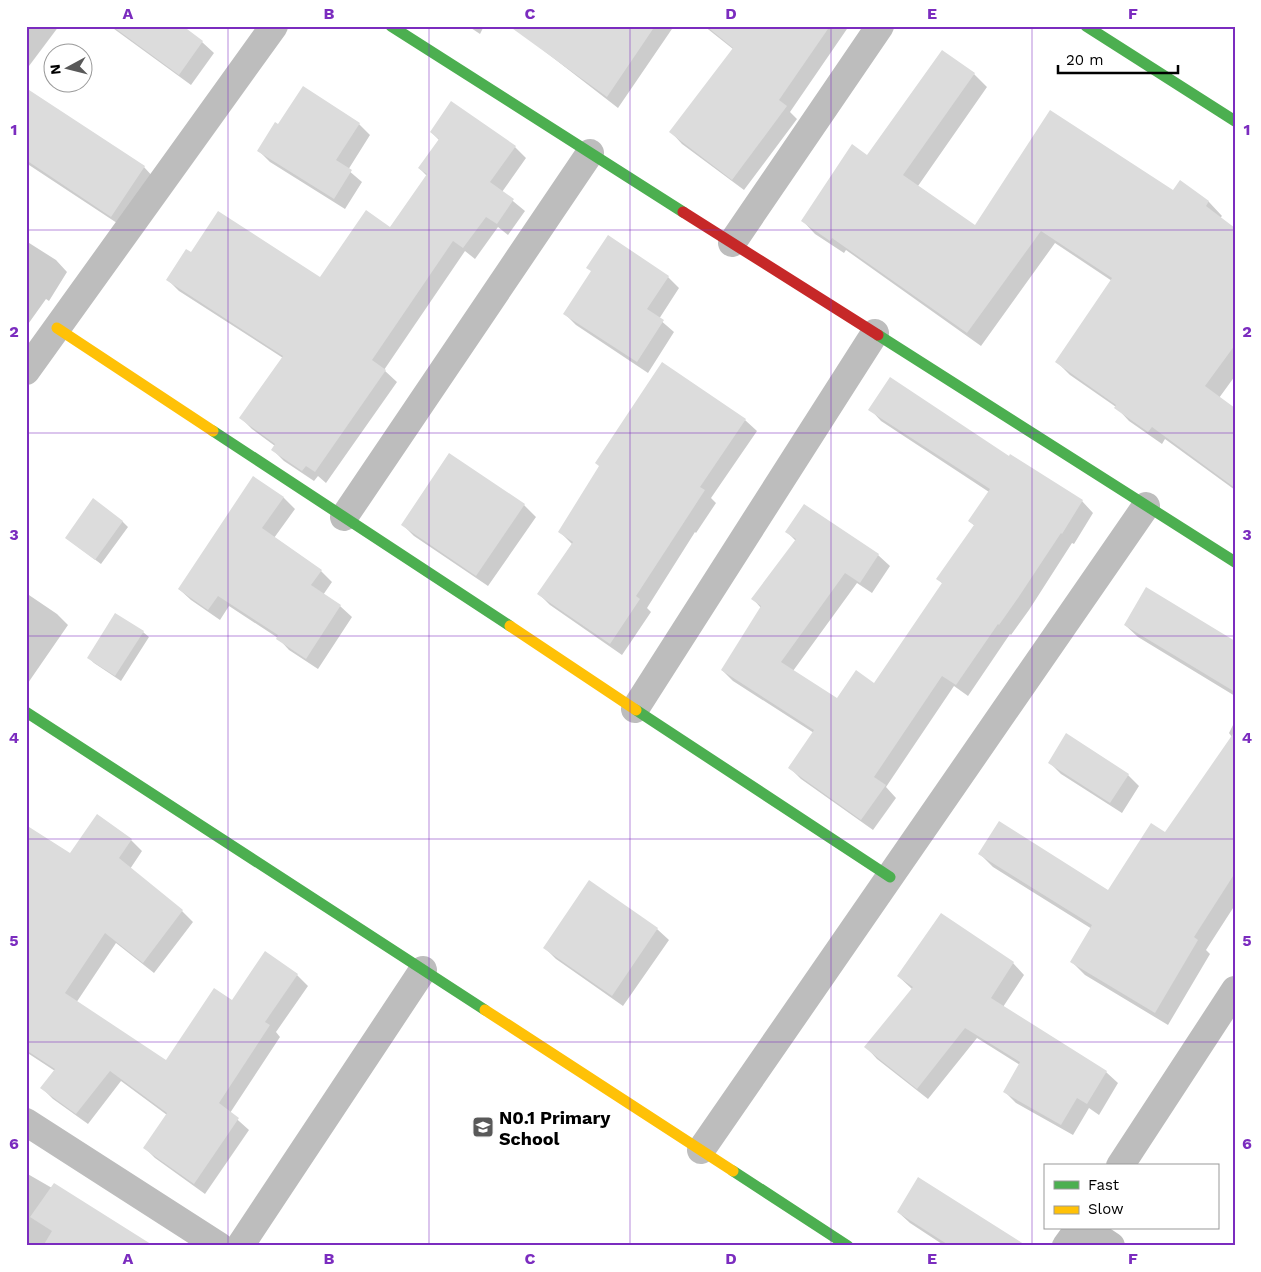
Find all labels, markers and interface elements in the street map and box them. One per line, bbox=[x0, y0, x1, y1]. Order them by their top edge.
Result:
text: A bbox=[123, 4, 134, 23]
text: B bbox=[324, 4, 335, 23]
text: C bbox=[525, 4, 536, 23]
text: D bbox=[725, 4, 737, 23]
text: E bbox=[927, 4, 937, 23]
text: F bbox=[1128, 4, 1138, 23]
north arrow bbox=[42, 42, 92, 92]
scale bar bbox=[1058, 42, 1178, 74]
text: 20 m bbox=[1066, 51, 1104, 69]
text: N bbox=[47, 63, 64, 76]
text: 1 bbox=[11, 120, 17, 139]
text: 1 bbox=[1244, 120, 1250, 139]
text: 2 bbox=[9, 322, 19, 341]
text: 2 bbox=[1242, 322, 1252, 341]
text: 3 bbox=[9, 525, 19, 544]
text: 3 bbox=[1242, 525, 1252, 544]
text: 4 bbox=[9, 728, 19, 747]
text: 4 bbox=[1242, 728, 1252, 747]
text: 5 bbox=[9, 931, 19, 950]
text: 5 bbox=[1242, 931, 1252, 950]
place label: N0.1 Primary School bbox=[499, 1107, 611, 1149]
school or university icon: N0.1 Primary School bbox=[471, 1115, 495, 1139]
text: 6 bbox=[9, 1134, 19, 1153]
text: 6 bbox=[1242, 1134, 1252, 1153]
legend bbox=[1044, 1164, 1218, 1230]
text: Fast bbox=[1088, 1176, 1120, 1194]
text: Slow bbox=[1088, 1200, 1124, 1218]
text: A bbox=[123, 1249, 134, 1268]
text: B bbox=[324, 1249, 335, 1268]
text: C bbox=[525, 1249, 536, 1268]
text: D bbox=[725, 1249, 737, 1268]
text: E bbox=[927, 1249, 937, 1268]
text: F bbox=[1128, 1249, 1138, 1268]

